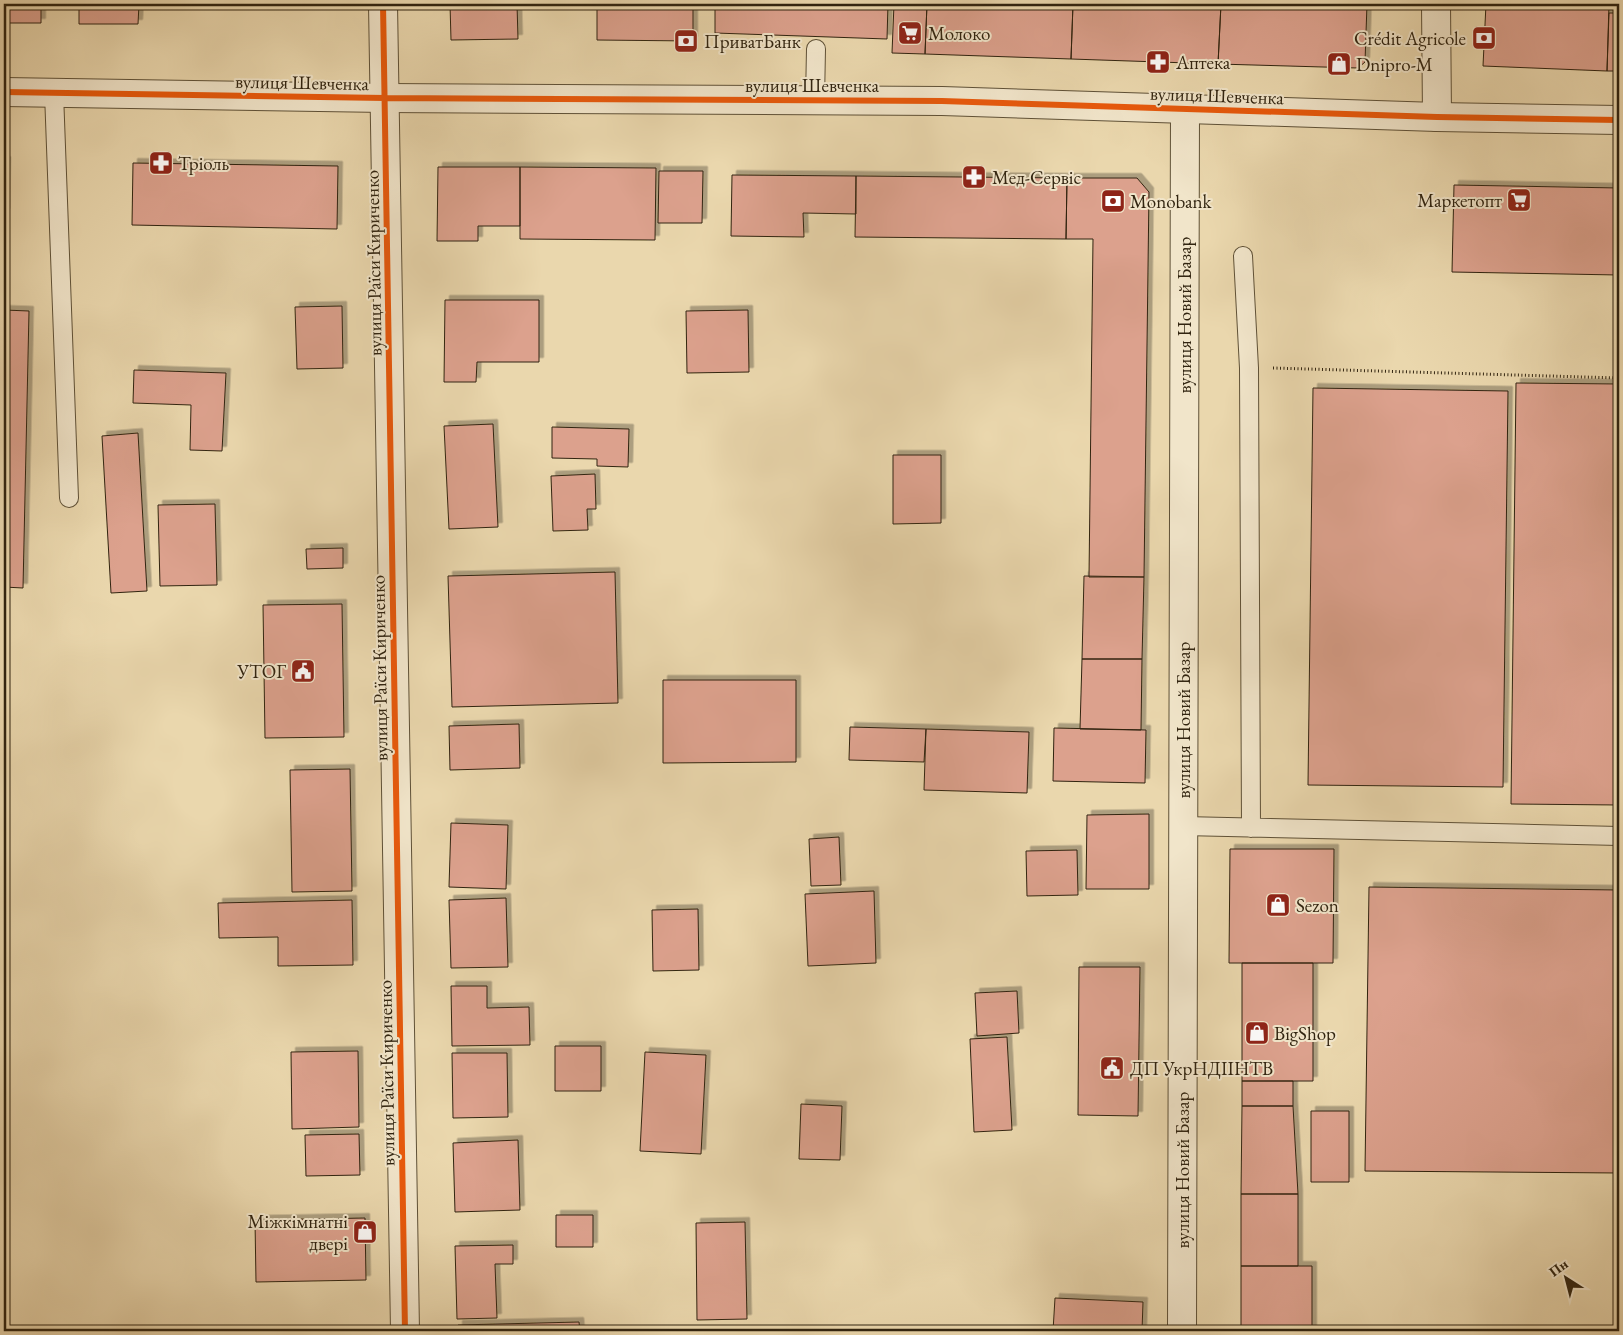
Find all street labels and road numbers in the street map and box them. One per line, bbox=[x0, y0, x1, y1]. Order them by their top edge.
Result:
street label: вулиця Шевченка bbox=[235, 69, 370, 96]
street label: вулиця Шевченка bbox=[745, 73, 879, 98]
street label: вулиця Шевченка bbox=[1150, 81, 1285, 110]
street label: вулиця Раїси Кириченко bbox=[359, 170, 388, 356]
street label: вулиця Новий Базар bbox=[1172, 236, 1197, 393]
street label: вулиця Раїси Кириченко bbox=[365, 575, 394, 761]
street label: вулиця Новий Базар bbox=[1171, 641, 1196, 798]
street label: вулиця Раїси Кириченко bbox=[372, 980, 401, 1166]
street label: вулиця Новий Базар bbox=[1170, 1091, 1195, 1248]

